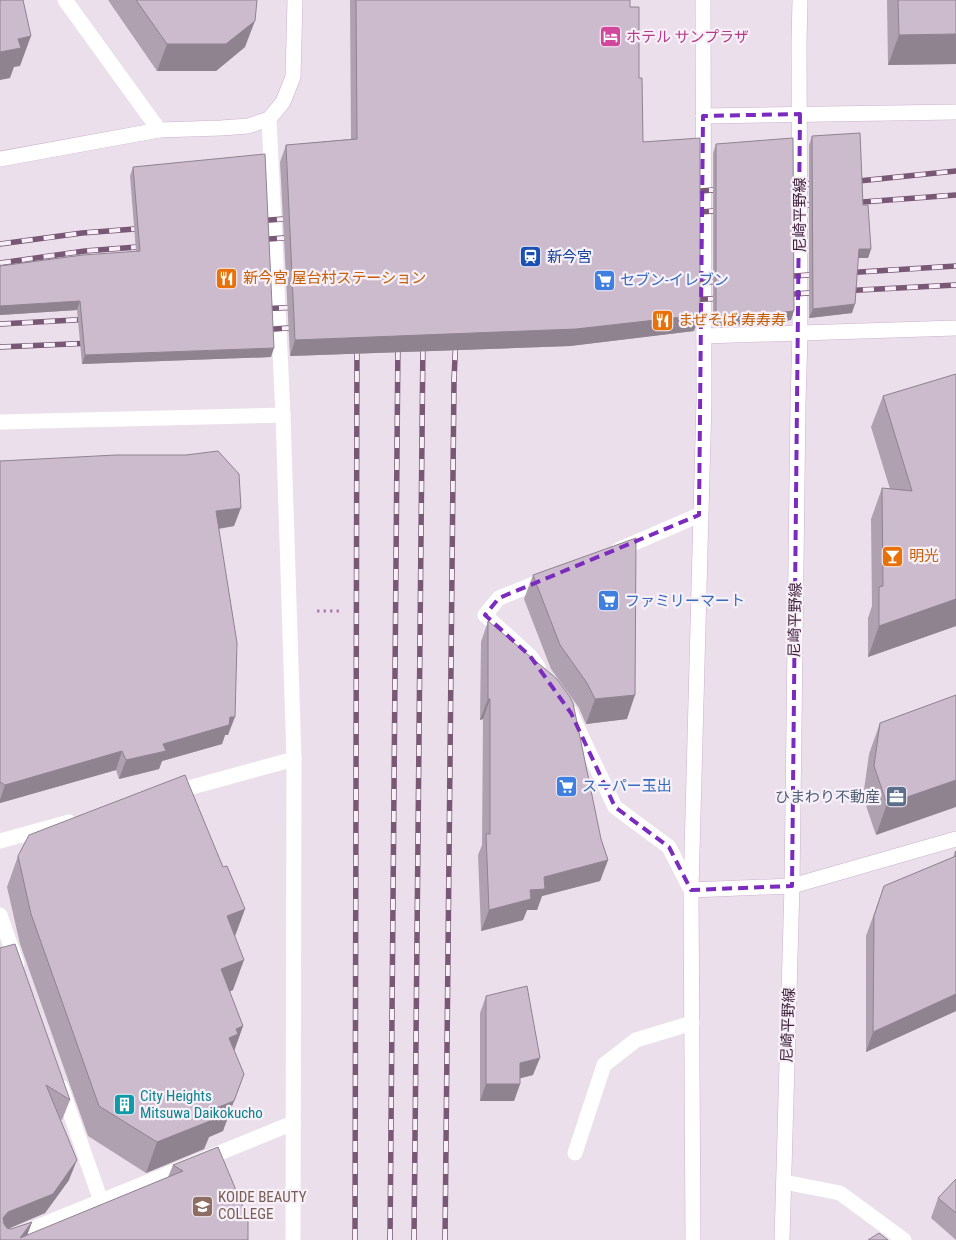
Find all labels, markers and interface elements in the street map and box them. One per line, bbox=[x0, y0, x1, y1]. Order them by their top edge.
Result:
hotel icon: ホテル サンプラザ bbox=[598, 25, 622, 49]
place label: ホテル サンプラザ bbox=[626, 28, 749, 46]
street label: 尼崎平野線 bbox=[791, 177, 809, 253]
station icon: 新今宮 bbox=[519, 245, 543, 269]
place label: 新今宮 bbox=[547, 248, 592, 266]
restaurant icon: 新今宮 屋台村ステーション bbox=[215, 266, 239, 290]
supermarket icon: セブン-イレブン bbox=[592, 268, 616, 292]
place label: 新今宮 屋台村ステーション bbox=[243, 269, 426, 287]
place label: セブン-イレブン bbox=[620, 271, 729, 289]
restaurant icon: まぜそば 寿寿寿 bbox=[650, 308, 674, 332]
place label: まぜそば 寿寿寿 bbox=[678, 311, 786, 329]
bar icon: 明光 bbox=[881, 544, 905, 568]
place label: 明光 bbox=[909, 547, 939, 565]
street label: 尼崎平野線 bbox=[785, 582, 805, 658]
supermarket icon: ファミリーマート bbox=[597, 589, 621, 613]
place label: ファミリーマート bbox=[625, 592, 745, 610]
supermarket icon: スーパー玉出 bbox=[554, 774, 578, 798]
place label: スーパー玉出 bbox=[582, 777, 672, 795]
office icon: ひまわり不動産 bbox=[884, 785, 908, 809]
place label: ひまわり不動産 bbox=[775, 788, 880, 806]
street label: 尼崎平野線 bbox=[778, 987, 798, 1063]
place label: City Heights Mitsuwa Daikokucho bbox=[140, 1087, 263, 1122]
building icon: City Heights Mitsuwa Daikokucho bbox=[112, 1093, 136, 1117]
place label: KOIDE BEAUTY COLLEGE bbox=[218, 1188, 307, 1223]
school or university icon: KOIDE BEAUTY COLLEGE bbox=[190, 1194, 214, 1218]

